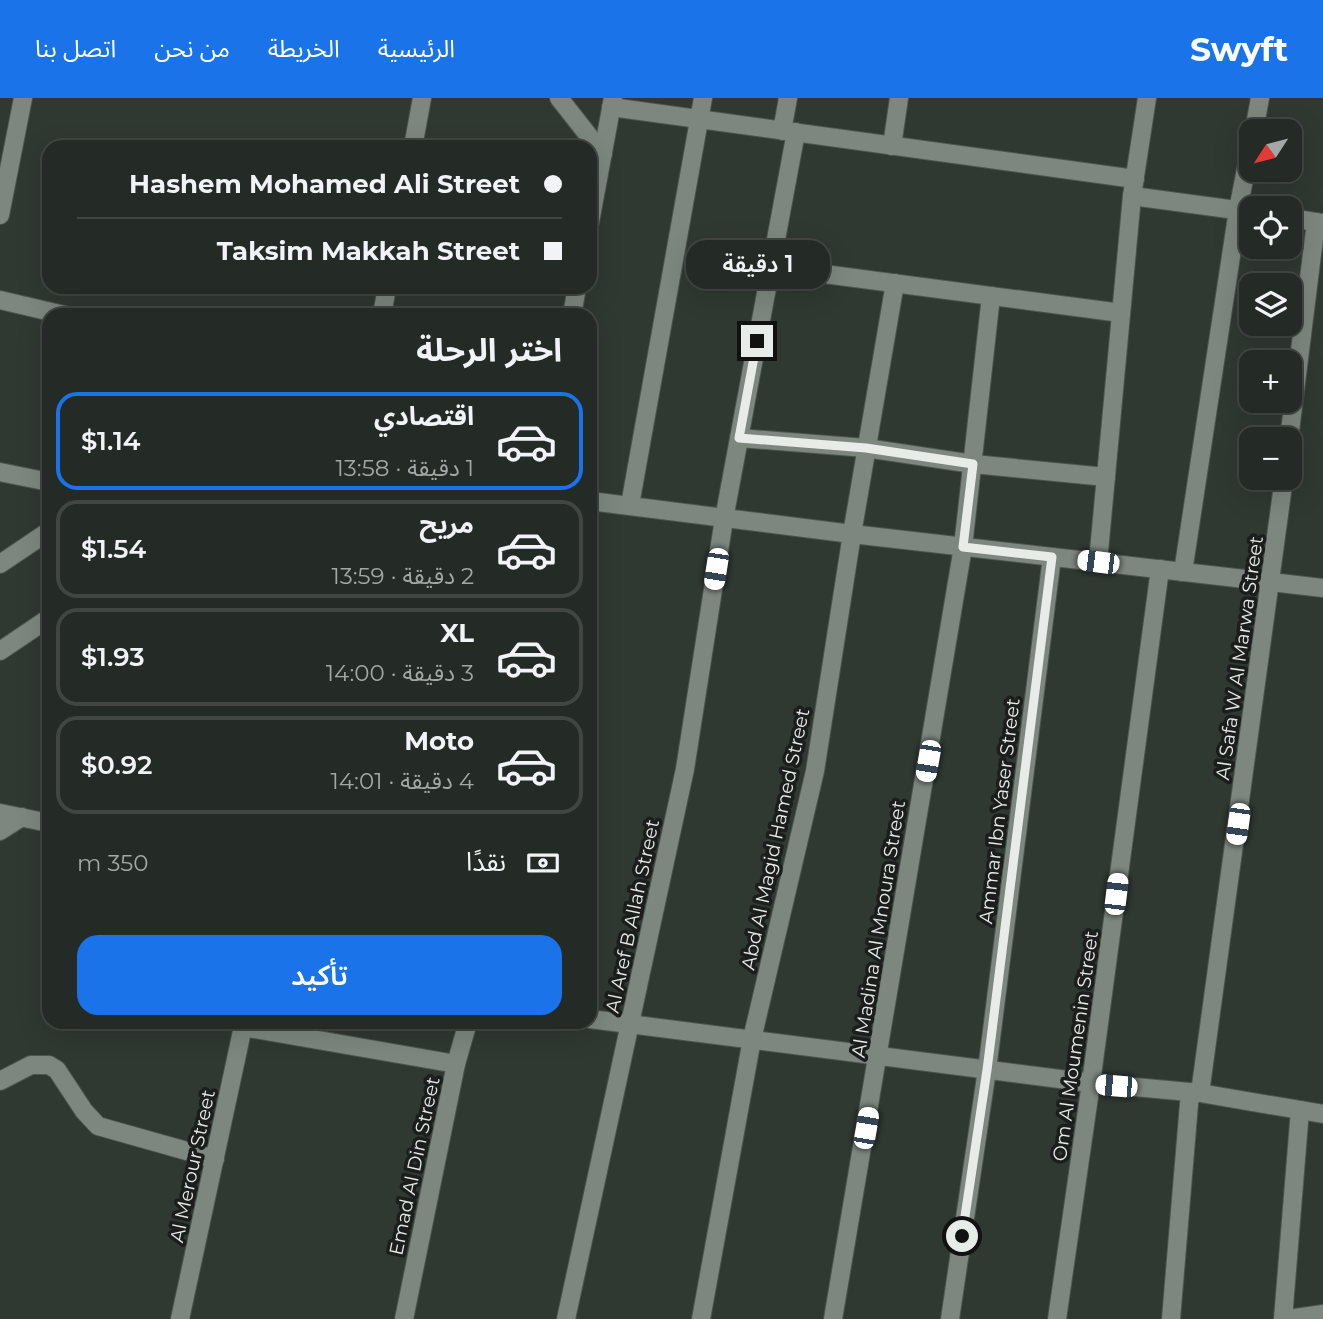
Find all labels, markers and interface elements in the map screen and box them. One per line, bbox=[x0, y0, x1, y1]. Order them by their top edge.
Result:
text: Swyft bbox=[1190, 29, 1288, 69]
text: اتصل بنا bbox=[35, 34, 116, 63]
text: من نحن bbox=[154, 34, 230, 63]
text: الخريطة bbox=[268, 34, 340, 63]
text: الرئيسية bbox=[378, 34, 455, 63]
north arrow bbox=[1239, 119, 1302, 182]
map controls bbox=[1239, 119, 1302, 490]
text: Hashem Mohamed Ali Street bbox=[129, 168, 520, 200]
button: locate bbox=[1239, 196, 1302, 259]
text: Taksim Makkah Street bbox=[217, 235, 520, 267]
callout: 1 دقيقة bbox=[685, 240, 829, 288]
text: 1 دقيقة bbox=[723, 250, 793, 278]
button: layers bbox=[1239, 273, 1302, 336]
route end bbox=[741, 325, 773, 357]
text: اختر الرحلة bbox=[416, 330, 562, 369]
button: + bbox=[1239, 350, 1302, 413]
text: اقتصادي bbox=[374, 400, 474, 432]
icon: car bbox=[495, 410, 558, 473]
text: $1.14 bbox=[81, 425, 141, 457]
button: − bbox=[1239, 427, 1302, 490]
text: 1 دقيقة · 13:58 bbox=[336, 454, 474, 482]
text: مريح bbox=[419, 508, 474, 540]
icon: car bbox=[495, 518, 558, 581]
text: $1.54 bbox=[81, 533, 146, 565]
street label: Al Safa W Al Marwa Street bbox=[1211, 534, 1268, 782]
car bbox=[703, 547, 730, 591]
car bbox=[1076, 549, 1121, 575]
text: 2 دقيقة · 13:59 bbox=[331, 562, 474, 590]
text: XL bbox=[440, 617, 474, 649]
icon: car bbox=[495, 626, 558, 689]
text: $1.93 bbox=[81, 641, 145, 673]
text: 3 دقيقة · 14:00 bbox=[326, 659, 474, 687]
street label: Ammar Ibn Yaser Street bbox=[974, 697, 1025, 925]
street label: Abd Al Magid Hamed Street bbox=[736, 706, 815, 972]
text: Moto bbox=[404, 725, 474, 757]
icon: car bbox=[495, 734, 558, 797]
car bbox=[915, 738, 942, 784]
text: $0.92 bbox=[81, 749, 152, 781]
text: 4 دقيقة · 14:01 bbox=[330, 767, 474, 795]
street label: Al Madina Al Mnoura Street bbox=[847, 799, 910, 1059]
car bbox=[1225, 802, 1252, 846]
street label: Al Aref B Allah Street bbox=[601, 817, 664, 1015]
icon: cash bbox=[524, 844, 562, 882]
text: نقدًا bbox=[466, 846, 506, 878]
text: 350 m bbox=[77, 849, 148, 877]
car bbox=[1104, 872, 1129, 916]
street label: Om Al Moumenin Street bbox=[1048, 929, 1103, 1163]
button: تأكيد bbox=[77, 935, 562, 1015]
car bbox=[1095, 1074, 1138, 1098]
street label: Emad Al Din Street bbox=[384, 1075, 445, 1257]
street label: Al Merour Street bbox=[165, 1087, 220, 1245]
car bbox=[853, 1105, 880, 1151]
route start bbox=[946, 1220, 978, 1252]

